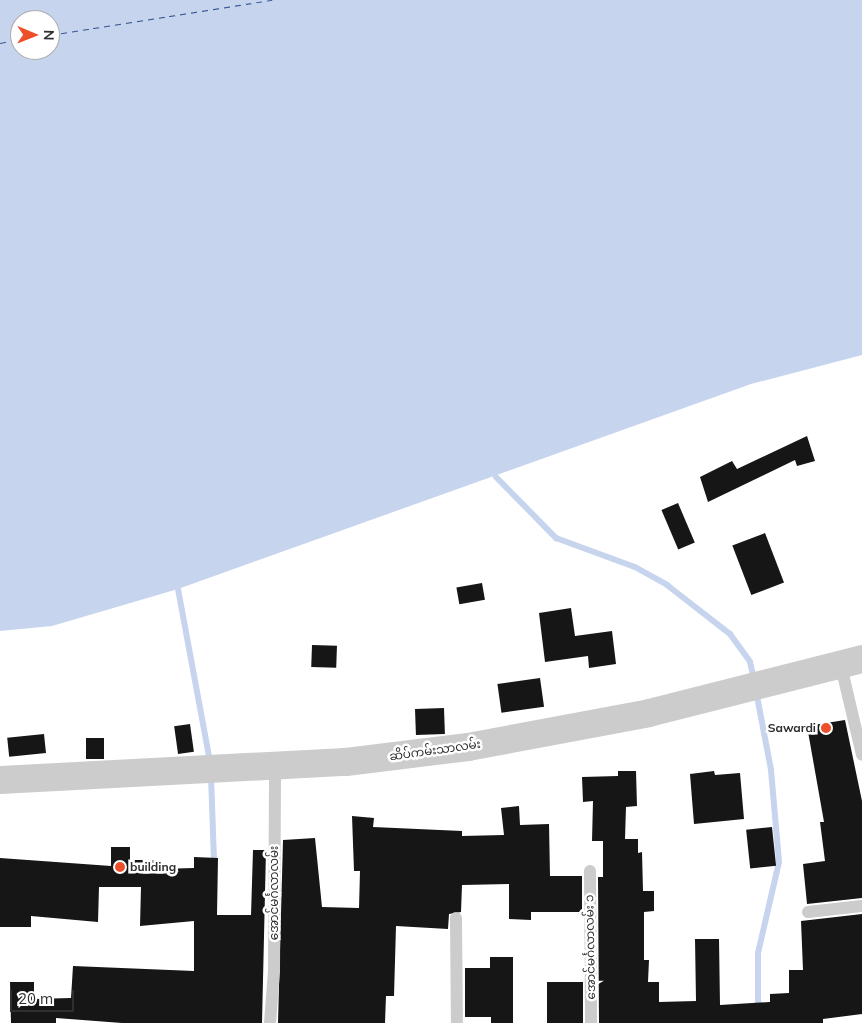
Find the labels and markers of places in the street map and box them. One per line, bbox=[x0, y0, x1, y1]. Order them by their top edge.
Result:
place label: Sawardi bbox=[768, 721, 816, 735]
marker: Sawardi bbox=[820, 722, 832, 734]
place label: building bbox=[130, 860, 176, 874]
marker: building bbox=[114, 861, 126, 873]

